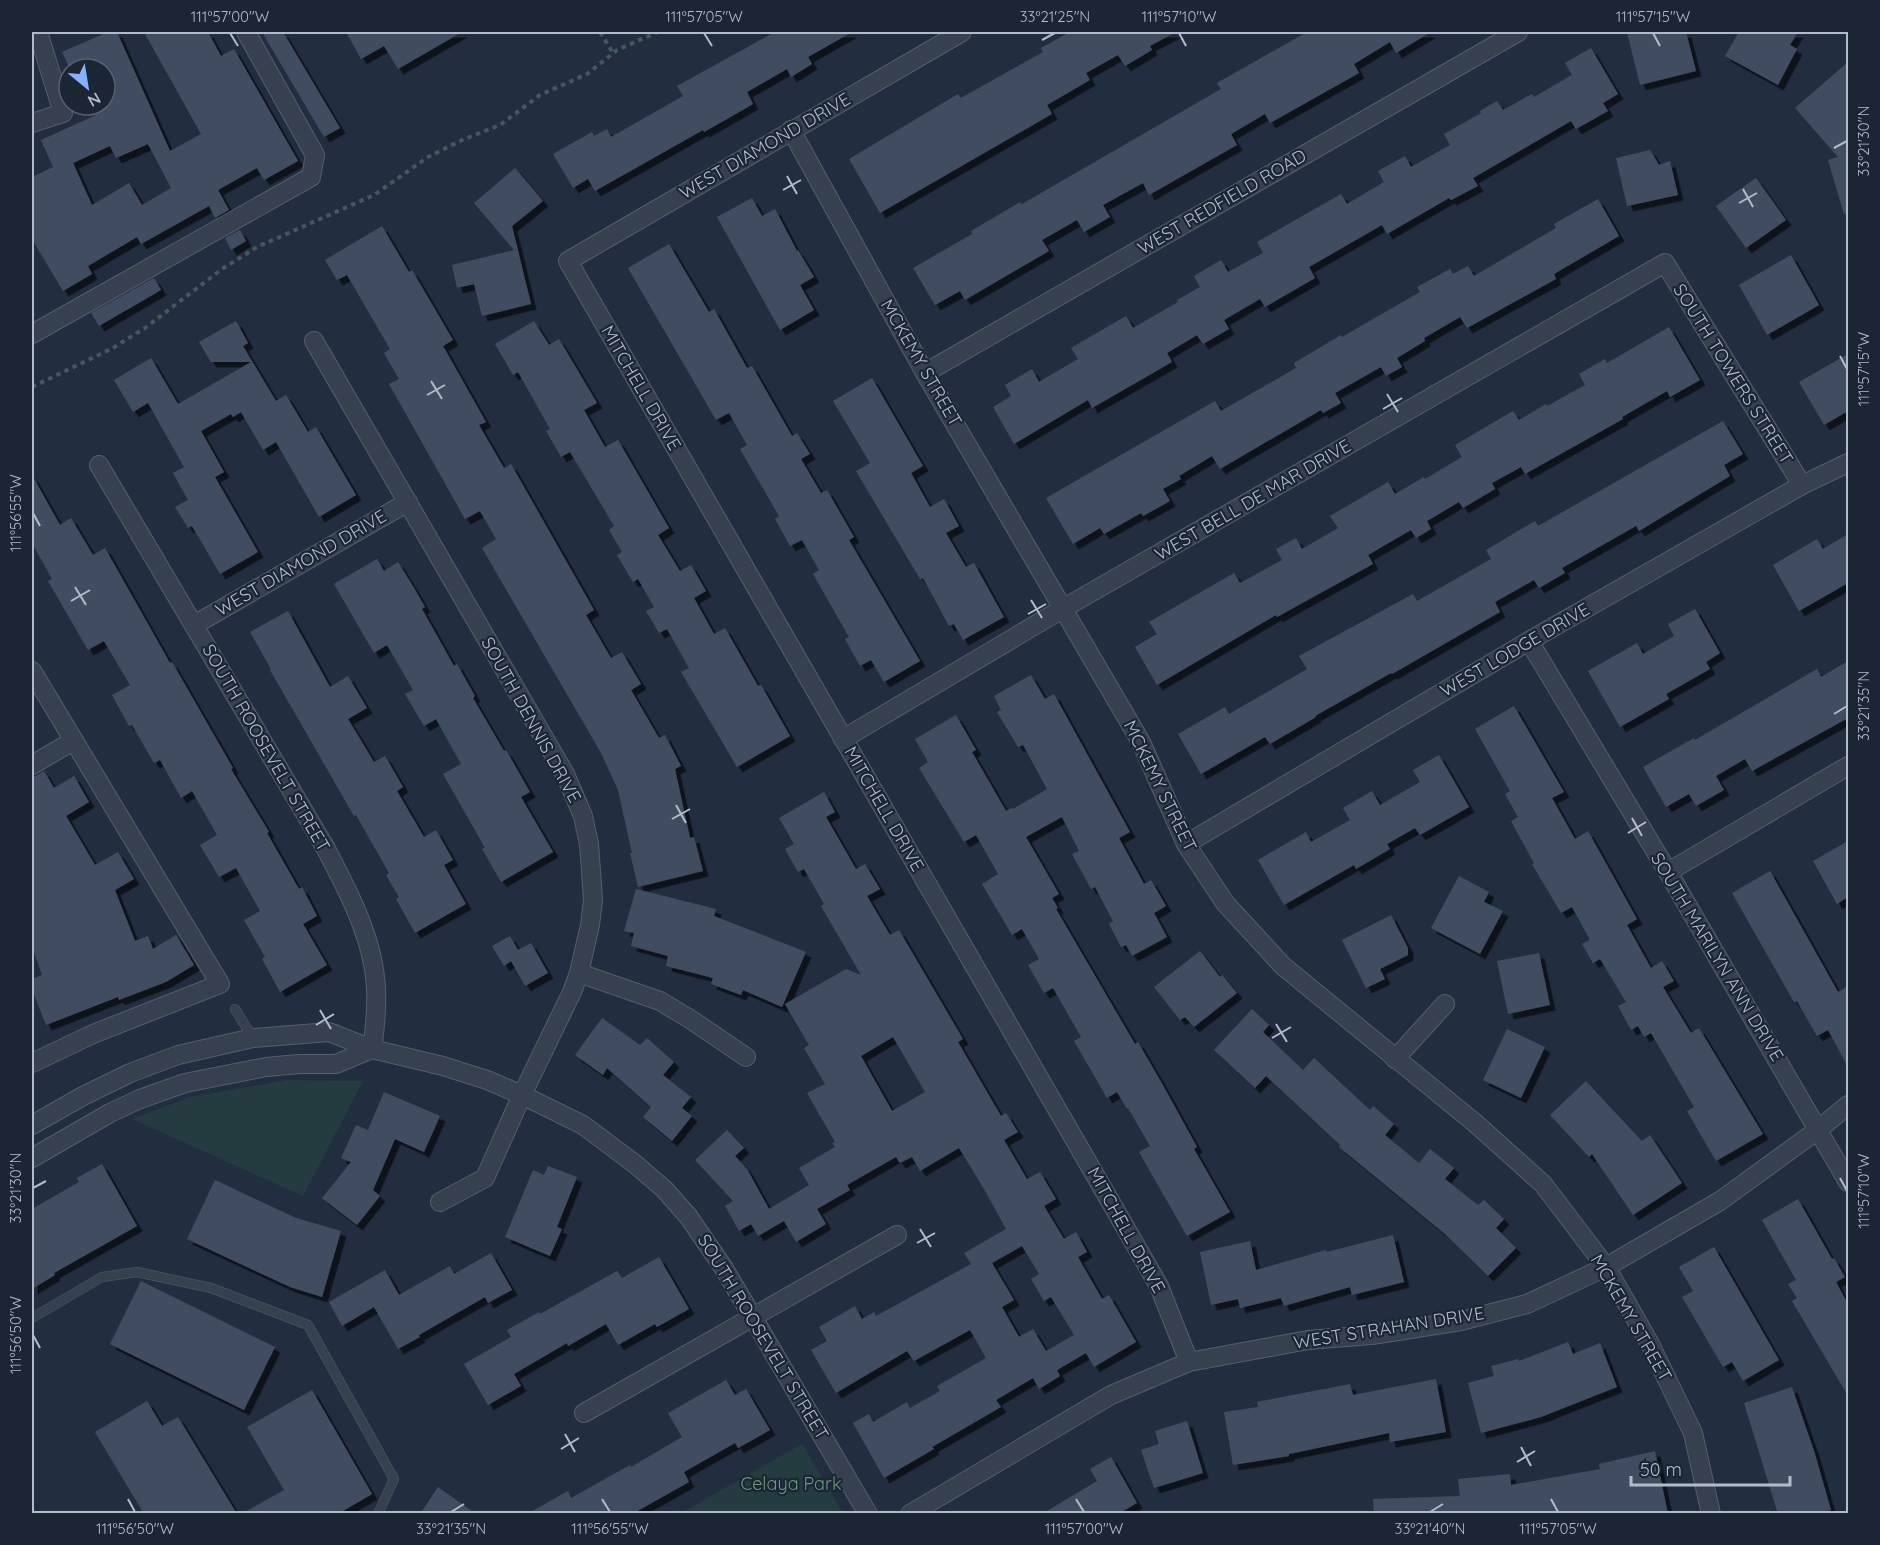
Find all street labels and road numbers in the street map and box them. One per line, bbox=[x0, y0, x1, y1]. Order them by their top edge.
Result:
street label: WEST DIAMOND DRIVE bbox=[675, 87, 854, 204]
street label: WEST REDFIELD ROAD bbox=[1133, 144, 1310, 259]
street label: SOUTH TOWERS STREET bbox=[1668, 279, 1799, 468]
street label: MCKEMY STREET bbox=[876, 295, 967, 431]
street label: MITCHELL DRIVE bbox=[596, 321, 687, 454]
street label: WEST BELL DE MAR DRIVE bbox=[1151, 434, 1355, 565]
street label: WEST DIAMOND DRIVE bbox=[211, 504, 390, 621]
street label: WEST LODGE DRIVE bbox=[1436, 597, 1594, 702]
street label: SOUTH DENNIS DRIVE bbox=[476, 633, 587, 807]
street label: SOUTH ROOSEVELT STREET bbox=[197, 640, 335, 856]
street label: MCKEMY STREET bbox=[1119, 716, 1202, 855]
street label: MITCHELL DRIVE bbox=[839, 742, 930, 875]
street label: SOUTH MARILYN ANN DRIVE bbox=[1646, 848, 1789, 1065]
street label: MITCHELL DRIVE bbox=[1082, 1163, 1171, 1297]
street label: SOUTH ROOSEVELT STREET bbox=[693, 1230, 834, 1444]
street label: MCKEMY STREET bbox=[1586, 1250, 1677, 1386]
street label: WEST STRAHAN DRIVE bbox=[1292, 1301, 1486, 1354]

